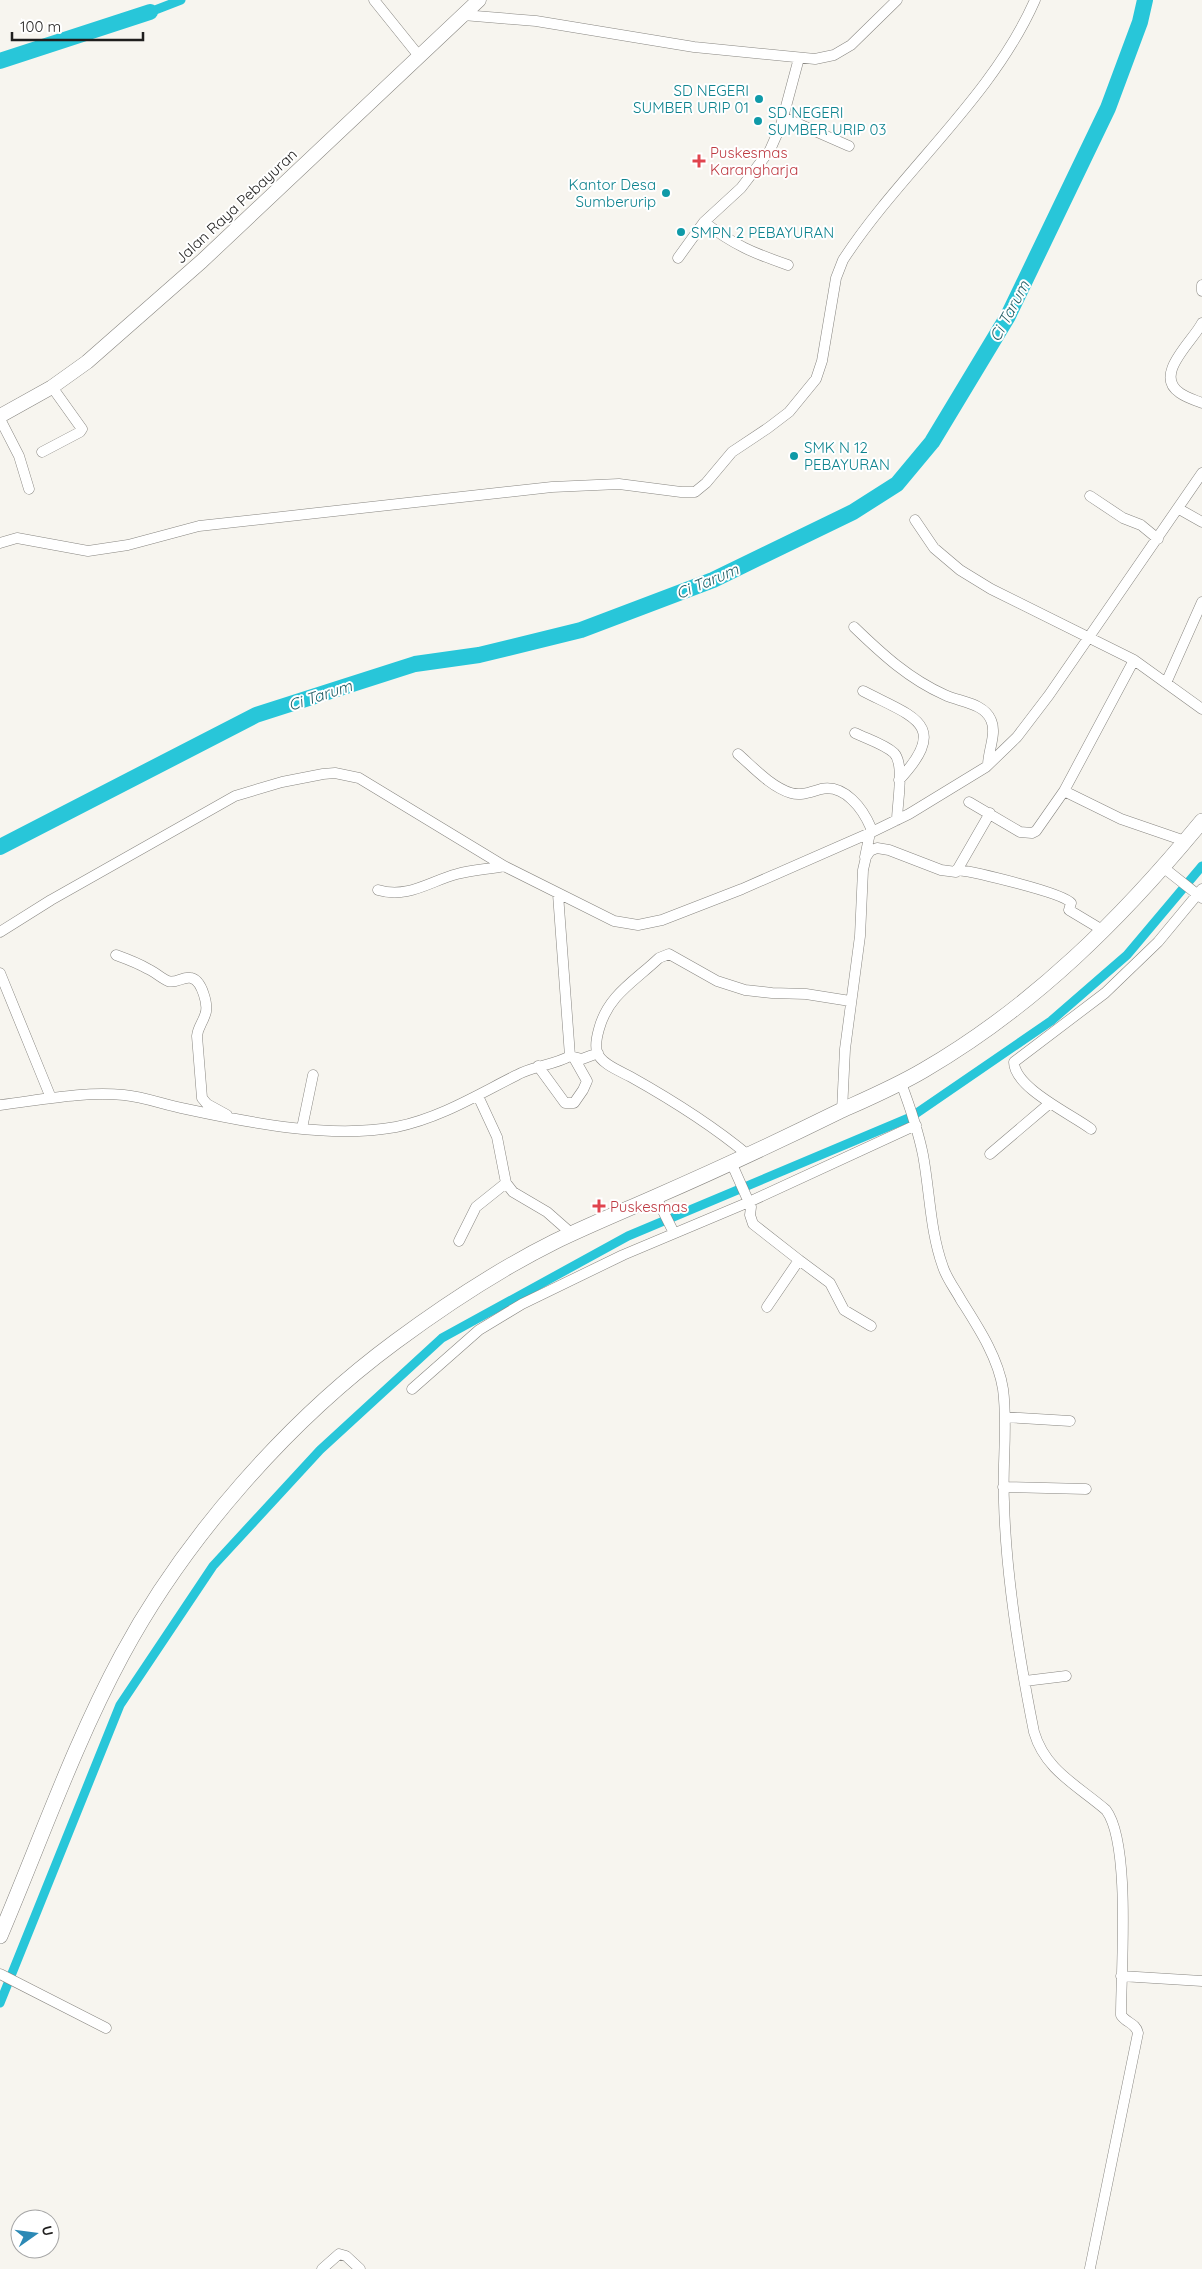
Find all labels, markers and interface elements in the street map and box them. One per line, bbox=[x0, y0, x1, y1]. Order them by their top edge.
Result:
scale bar bbox=[12, 10, 144, 42]
text: 100 m bbox=[20, 17, 61, 36]
place label: SD NEGERI SUMBER URIP 01 bbox=[633, 81, 749, 117]
marker: SD NEGERI SUMBER URIP 01 bbox=[753, 93, 765, 105]
place label: SD NEGERI SUMBER URIP 03 bbox=[768, 103, 886, 139]
marker: SD NEGERI SUMBER URIP 03 bbox=[752, 115, 764, 127]
place label: Puskesmas Karangharja bbox=[710, 143, 798, 179]
street label: Jalan Raya Pebayuran bbox=[171, 145, 301, 267]
marker: Puskesmas Karangharja bbox=[692, 154, 706, 168]
place label: Kantor Desa Sumberurip bbox=[569, 175, 656, 211]
marker: Kantor Desa Sumberurip bbox=[660, 187, 672, 199]
place label: SMPN 2 PEBAYURAN bbox=[691, 223, 834, 242]
marker: SMPN 2 PEBAYURAN bbox=[675, 226, 687, 238]
water label: Ci Tarum bbox=[985, 277, 1033, 345]
place label: SMK N 12 PEBAYURAN bbox=[804, 438, 890, 474]
marker: SMK N 12 PEBAYURAN bbox=[788, 450, 800, 462]
water label: Ci Tarum bbox=[673, 559, 742, 603]
water label: Ci Tarum bbox=[286, 675, 355, 715]
place label: Puskesmas bbox=[610, 1197, 687, 1216]
marker: Puskesmas bbox=[592, 1199, 606, 1213]
north arrow bbox=[10, 2209, 60, 2259]
text: U bbox=[38, 2224, 58, 2238]

